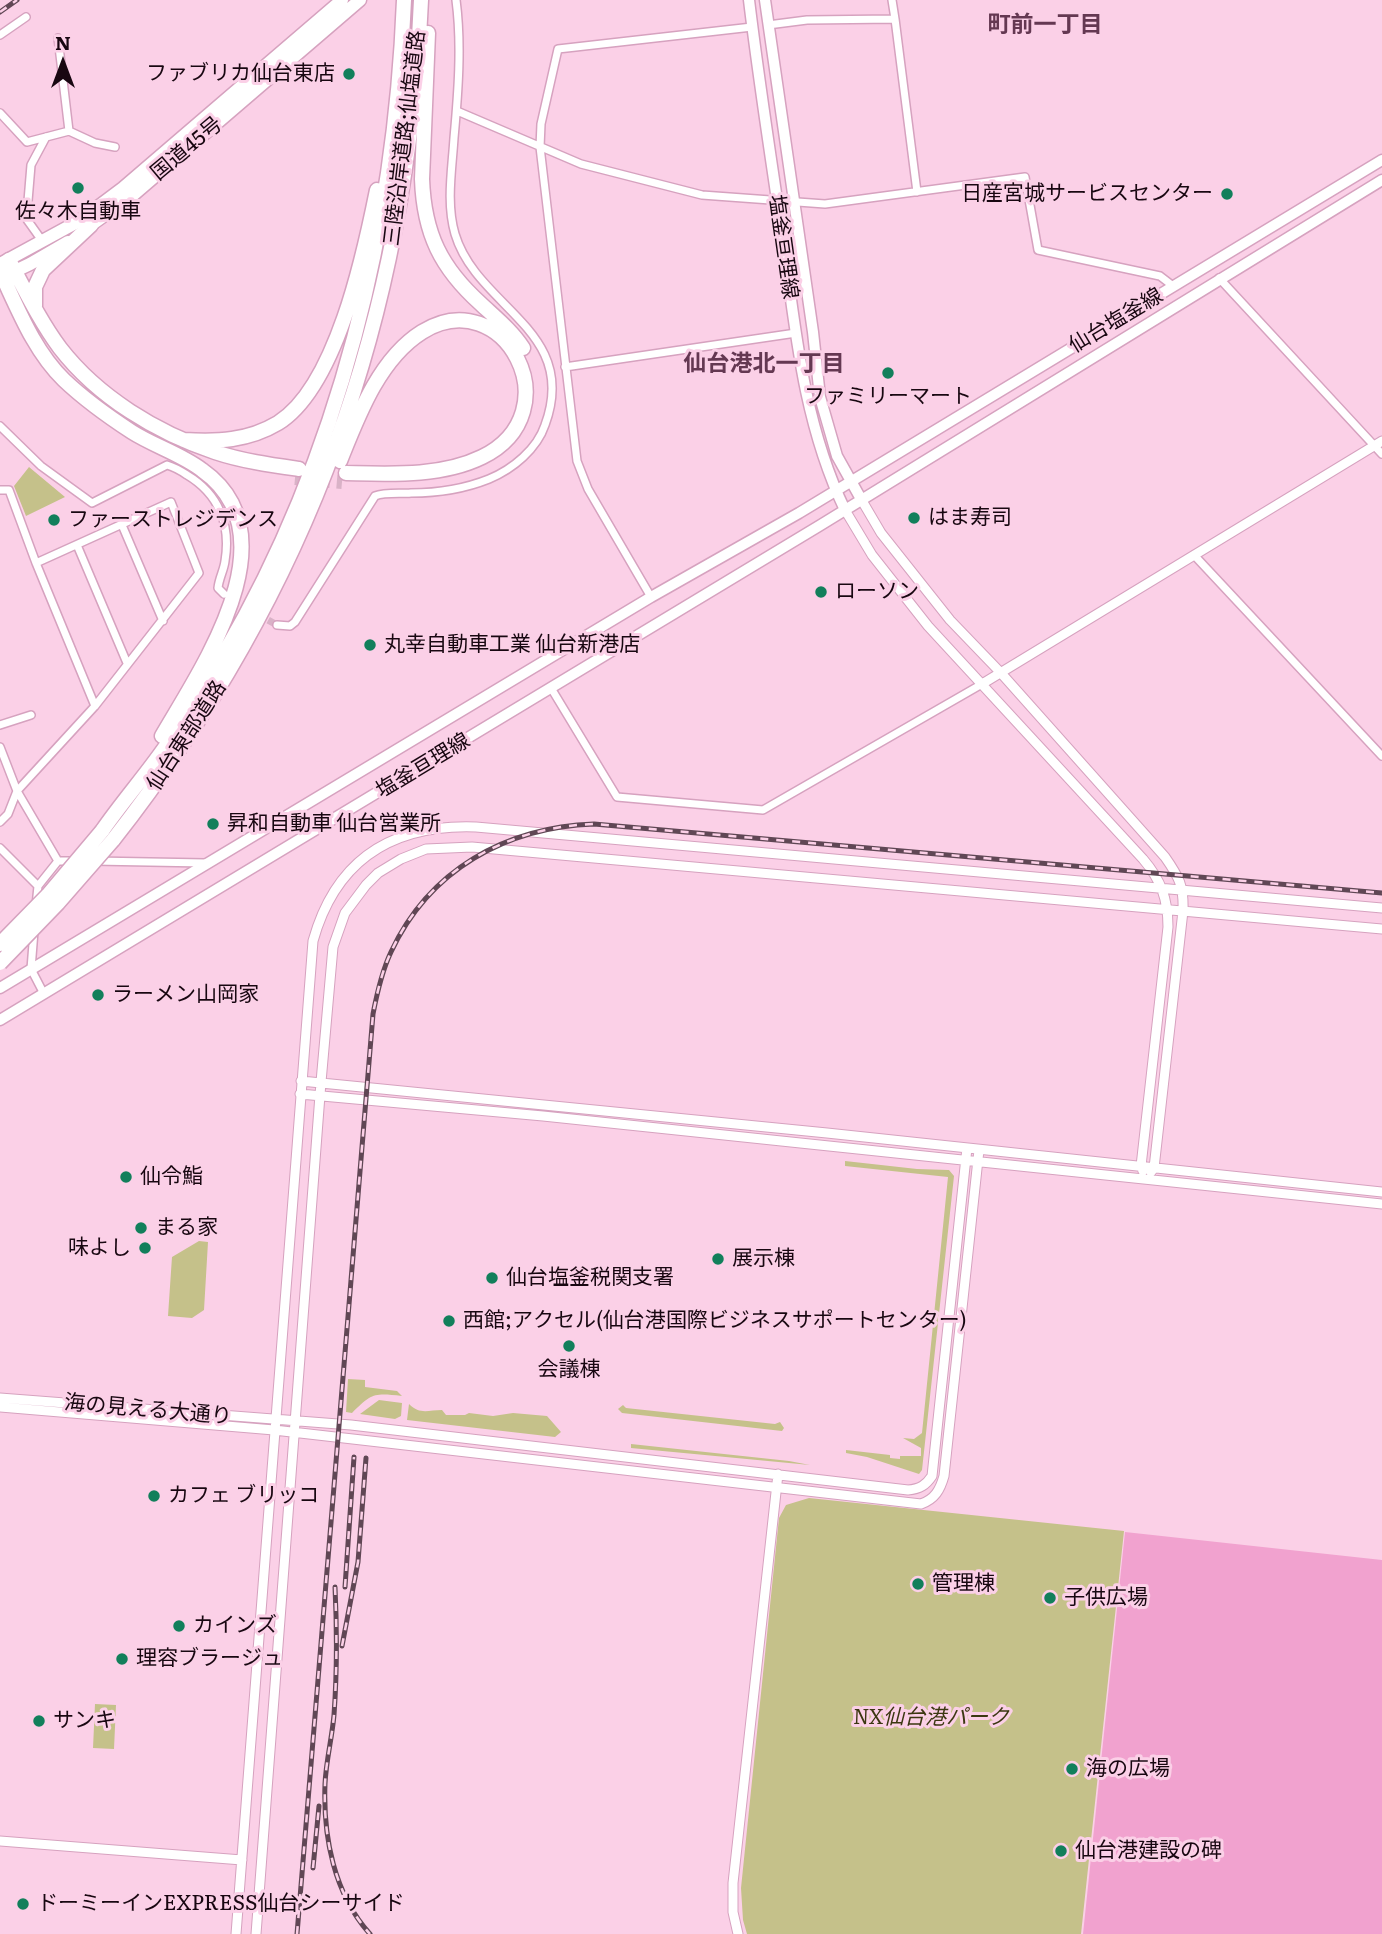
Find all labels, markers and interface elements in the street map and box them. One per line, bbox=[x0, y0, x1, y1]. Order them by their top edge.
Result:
district label: 町前一丁目 bbox=[988, 11, 1102, 39]
north arrow bbox=[28, 28, 98, 98]
text: N bbox=[55, 28, 71, 56]
street label: 三陸沿岸道路;仙塩道路 bbox=[379, 29, 431, 247]
place label: ファブリカ仙台東店 bbox=[146, 61, 335, 87]
marker: ファブリカ仙台東店 bbox=[341, 66, 357, 82]
street label: 国道45号 bbox=[146, 112, 228, 186]
marker: 佐々木自動車 bbox=[70, 180, 86, 196]
place label: 日産宮城サービスセンター bbox=[961, 181, 1213, 207]
marker: 日産宮城サービスセンター bbox=[1219, 186, 1235, 202]
street label: 塩釜亘理線 bbox=[763, 193, 803, 301]
place label: 佐々木自動車 bbox=[15, 199, 141, 225]
street label: 仙台塩釜線 bbox=[1065, 283, 1167, 359]
district label: 仙台港北一丁目 bbox=[684, 350, 844, 378]
marker: ファミリーマート bbox=[880, 365, 896, 381]
place label: ファミリーマート bbox=[804, 384, 972, 410]
place label: はま寿司 bbox=[928, 505, 1012, 531]
place label: ファーストレジデンス bbox=[68, 507, 278, 533]
marker: はま寿司 bbox=[906, 510, 922, 526]
marker: ファーストレジデンス bbox=[46, 512, 62, 528]
place label: ローソン bbox=[835, 579, 919, 605]
marker: ローソン bbox=[813, 584, 829, 600]
place label: 丸幸自動車工業 仙台新港店 bbox=[384, 632, 640, 658]
marker: 丸幸自動車工業 仙台新港店 bbox=[362, 637, 378, 653]
street label: 仙台東部道路 bbox=[142, 676, 232, 796]
street label: 塩釜亘理線 bbox=[372, 728, 474, 804]
place label: 昇和自動車 仙台営業所 bbox=[227, 811, 441, 837]
marker: 昇和自動車 仙台営業所 bbox=[205, 816, 221, 832]
place label: ラーメン山岡家 bbox=[112, 982, 259, 1008]
marker: ラーメン山岡家 bbox=[90, 987, 106, 1003]
place label: 仙令鮨 bbox=[140, 1164, 203, 1190]
marker: 仙令鮨 bbox=[118, 1169, 134, 1185]
place label: まる家 bbox=[155, 1215, 218, 1241]
marker: まる家 bbox=[133, 1220, 149, 1236]
place label: 味よし bbox=[68, 1235, 131, 1261]
marker: 味よし bbox=[137, 1240, 153, 1256]
place label: 展示棟 bbox=[732, 1246, 795, 1272]
marker: 展示棟 bbox=[710, 1251, 726, 1267]
place label: 仙台塩釜税関支署 bbox=[506, 1265, 674, 1291]
marker: 仙台塩釜税関支署 bbox=[484, 1270, 500, 1286]
place label: 西館;アクセル(仙台港国際ビジネスサポートセンター) bbox=[463, 1308, 967, 1334]
marker: 西館;アクセル(仙台港国際ビジネスサポートセンター) bbox=[441, 1313, 457, 1329]
marker: 会議棟 bbox=[561, 1338, 577, 1354]
place label: 会議棟 bbox=[538, 1357, 600, 1383]
street label: 海の見える大通り bbox=[63, 1390, 233, 1430]
place label: カフェ ブリッコ bbox=[168, 1483, 319, 1509]
marker: カフェ ブリッコ bbox=[146, 1488, 162, 1504]
place label: 管理棟 bbox=[932, 1571, 995, 1597]
marker: 管理棟 bbox=[910, 1576, 926, 1592]
place label: 子供広場 bbox=[1064, 1585, 1148, 1611]
marker: 子供広場 bbox=[1042, 1590, 1058, 1606]
place label: カインズ bbox=[193, 1613, 277, 1639]
marker: カインズ bbox=[171, 1618, 187, 1634]
place label: 理容ブラージュ bbox=[136, 1646, 283, 1672]
marker: 理容ブラージュ bbox=[114, 1651, 130, 1667]
park label: NX仙台港パーク bbox=[853, 1705, 1009, 1731]
place label: サンキ bbox=[53, 1708, 116, 1734]
marker: サンキ bbox=[31, 1713, 47, 1729]
place label: 海の広場 bbox=[1086, 1756, 1170, 1782]
marker: 海の広場 bbox=[1064, 1761, 1080, 1777]
place label: 仙台港建設の碑 bbox=[1075, 1838, 1222, 1864]
marker: 仙台港建設の碑 bbox=[1053, 1843, 1069, 1859]
place label: ドーミーインEXPRESS仙台シーサイド bbox=[37, 1891, 405, 1917]
marker: ドーミーインEXPRESS仙台シーサイド bbox=[15, 1896, 31, 1912]

